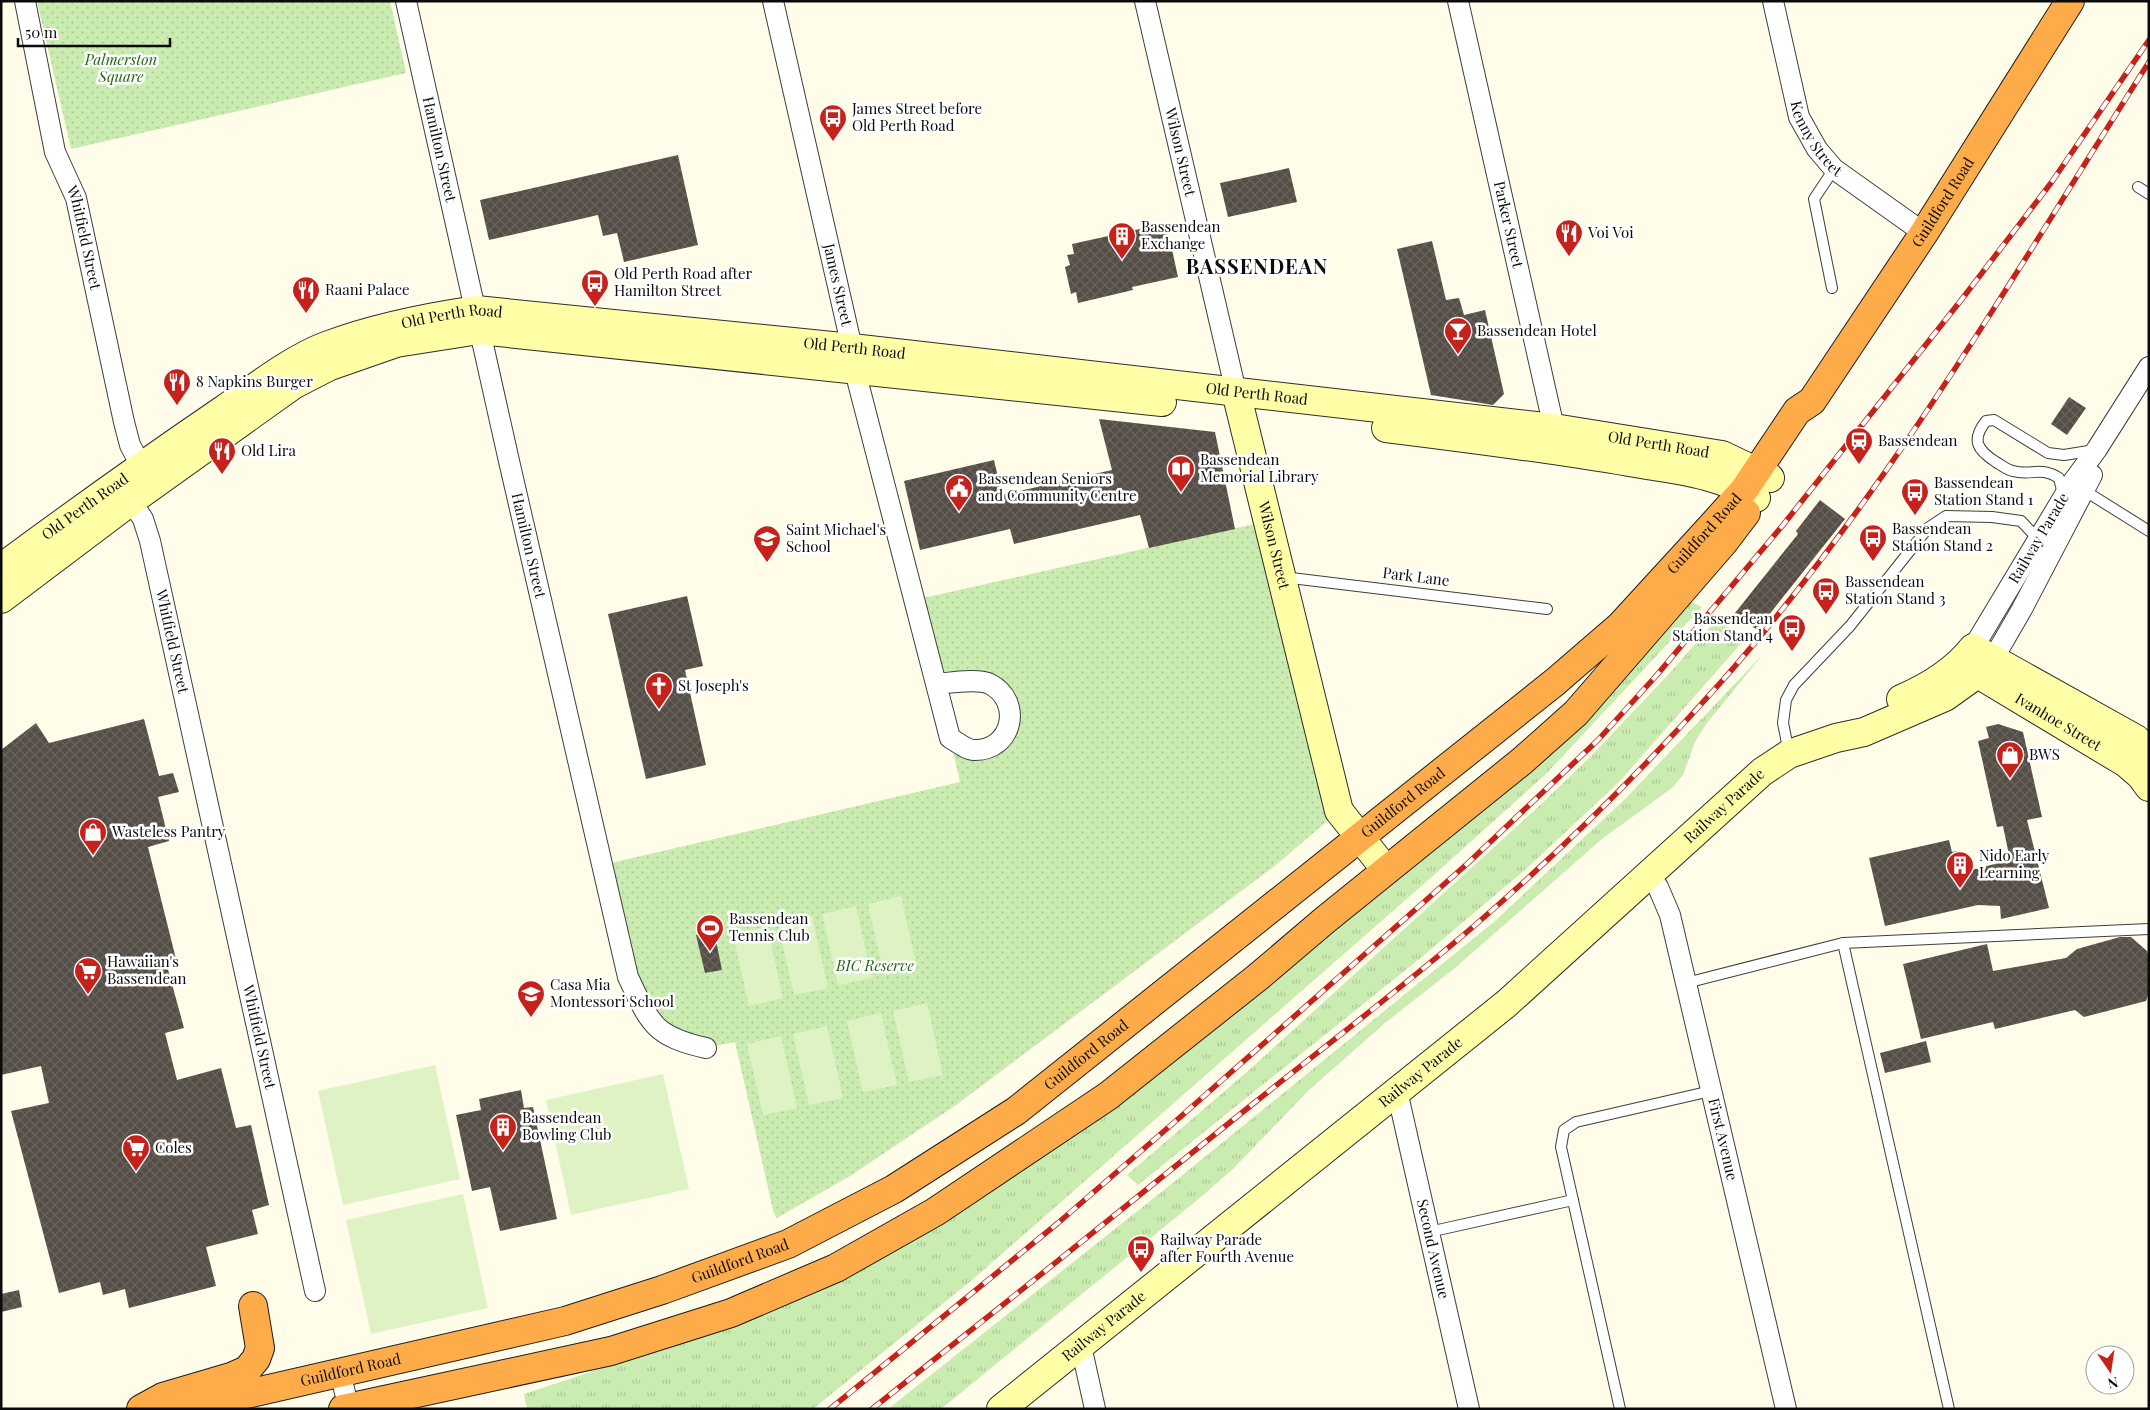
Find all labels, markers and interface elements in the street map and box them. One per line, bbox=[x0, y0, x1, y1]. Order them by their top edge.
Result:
scale bar bbox=[18, 15, 170, 47]
text: 50 m bbox=[25, 22, 58, 42]
park label: Palmerston Square bbox=[84, 49, 157, 86]
street label: Hamilton Street bbox=[419, 95, 462, 204]
place label: James Street before Old Perth Road bbox=[851, 98, 982, 135]
street label: Kenny Street bbox=[1787, 99, 1847, 181]
bus stop icon: James Street before Old Perth Road bbox=[818, 103, 848, 142]
street label: Wilson Street bbox=[1161, 105, 1201, 198]
street label: Guildford Road bbox=[1906, 153, 1978, 251]
street label: Parker Street bbox=[1490, 179, 1529, 270]
street label: Whitfield Street bbox=[62, 181, 106, 292]
place label: Bassendean Exchange bbox=[1141, 216, 1221, 253]
restaurant icon: Voi Voi bbox=[1554, 218, 1584, 257]
building icon: Bassendean Exchange bbox=[1107, 221, 1137, 260]
place label: Voi Voi bbox=[1587, 222, 1634, 242]
street label: James Street bbox=[819, 240, 858, 328]
district label: BASSENDEAN bbox=[1186, 252, 1328, 279]
place label: Old Perth Road after Hamilton Street bbox=[614, 263, 753, 300]
bus stop icon: Old Perth Road after Hamilton Street bbox=[580, 268, 610, 307]
restaurant icon: Raani Palace bbox=[291, 275, 321, 314]
place label: Raani Palace bbox=[325, 279, 410, 299]
street label: Old Perth Road bbox=[399, 299, 504, 333]
bar icon: Bassendean Hotel bbox=[1443, 316, 1473, 355]
place label: Bassendean Hotel bbox=[1477, 320, 1597, 340]
street label: Old Perth Road bbox=[803, 332, 907, 363]
restaurant icon: 8 Napkins Burger bbox=[162, 367, 192, 406]
place label: 8 Napkins Burger bbox=[196, 371, 313, 391]
street label: Old Perth Road bbox=[1205, 377, 1309, 409]
street label: Old Perth Road bbox=[1607, 426, 1711, 462]
station icon: Bassendean bbox=[1844, 426, 1874, 465]
place label: Bassendean bbox=[1878, 430, 1958, 450]
restaurant icon: Old Lira bbox=[207, 436, 237, 475]
place label: Old Lira bbox=[241, 440, 296, 460]
place label: Bassendean Memorial Library bbox=[1200, 449, 1319, 486]
library icon: Bassendean Memorial Library bbox=[1166, 454, 1196, 493]
street label: Old Perth Road bbox=[37, 468, 132, 544]
place label: Bassendean Seniors and Community Centre bbox=[978, 468, 1136, 505]
place label: Bassendean Station Stand 1 bbox=[1934, 472, 2034, 509]
public building icon: Bassendean Seniors and Community Centre bbox=[944, 473, 974, 512]
bus stop icon: Bassendean Station Stand 1 bbox=[1900, 477, 1930, 516]
street label: Guildford Road bbox=[1662, 488, 1746, 578]
street label: Railway Parade bbox=[2003, 489, 2073, 587]
street label: Hamilton Street bbox=[508, 491, 551, 600]
street label: Wilson Street bbox=[1254, 498, 1295, 592]
place label: Bassendean Station Stand 2 bbox=[1892, 518, 1993, 555]
place label: Saint Michael's School bbox=[786, 519, 886, 556]
bus stop icon: Bassendean Station Stand 2 bbox=[1858, 523, 1888, 562]
school or university icon: Saint Michael's School bbox=[752, 524, 782, 563]
street label: Park Lane bbox=[1382, 562, 1451, 590]
place label: Bassendean Station Stand 3 bbox=[1845, 571, 1946, 608]
bus stop icon: Bassendean Station Stand 3 bbox=[1811, 576, 1841, 615]
street label: Whitfield Street bbox=[152, 586, 194, 696]
place label: Bassendean Station Stand 4 bbox=[1672, 608, 1773, 645]
bus stop icon: Bassendean Station Stand 4 bbox=[1777, 613, 1807, 652]
church icon: St Joseph's bbox=[644, 671, 674, 710]
place label: St Joseph's bbox=[678, 675, 749, 695]
street label: Ivanhoe Street bbox=[2012, 688, 2106, 755]
shop icon: BWS bbox=[1995, 740, 2025, 779]
place label: BWS bbox=[2029, 744, 2060, 764]
street label: Guildford Road bbox=[1356, 762, 1449, 842]
street label: Railway Parade bbox=[1679, 764, 1768, 847]
shop icon: Wasteless Pantry bbox=[78, 817, 108, 856]
place label: Wasteless Pantry bbox=[111, 821, 226, 841]
place label: Nido Early Learning bbox=[1979, 845, 2050, 882]
building icon: Nido Early Learning bbox=[1945, 850, 1975, 889]
place label: Bassendean Tennis Club bbox=[729, 908, 810, 945]
sports icon: Bassendean Tennis Club bbox=[695, 913, 725, 952]
place label: Hawaiian's Bassendean bbox=[107, 951, 187, 988]
park label: BIC Reserve bbox=[835, 955, 914, 975]
supermarket icon: Hawaiian's Bassendean bbox=[73, 956, 103, 995]
place label: Casa Mia Montessori School bbox=[550, 974, 674, 1011]
school or university icon: Casa Mia Montessori School bbox=[516, 979, 546, 1018]
street label: Whitfield Street bbox=[239, 982, 281, 1091]
street label: Guildford Road bbox=[1039, 1014, 1132, 1094]
street label: Railway Parade bbox=[1374, 1032, 1466, 1111]
street label: First Avenue bbox=[1704, 1096, 1743, 1182]
place label: Bassendean Bowling Club bbox=[522, 1107, 612, 1144]
building icon: Bassendean Bowling Club bbox=[488, 1112, 518, 1151]
supermarket icon: Coles bbox=[121, 1133, 151, 1172]
place label: Coles bbox=[155, 1137, 192, 1157]
street label: Second Avenue bbox=[1413, 1197, 1455, 1301]
place label: Railway Parade after Fourth Avenue bbox=[1160, 1229, 1294, 1266]
street label: Guildford Road bbox=[688, 1233, 792, 1287]
bus stop icon: Railway Parade after Fourth Avenue bbox=[1126, 1234, 1156, 1273]
street label: Railway Parade bbox=[1057, 1286, 1150, 1365]
north arrow bbox=[2085, 1345, 2135, 1395]
street label: Guildford Road bbox=[298, 1348, 403, 1390]
text: N bbox=[2106, 1373, 2120, 1394]

